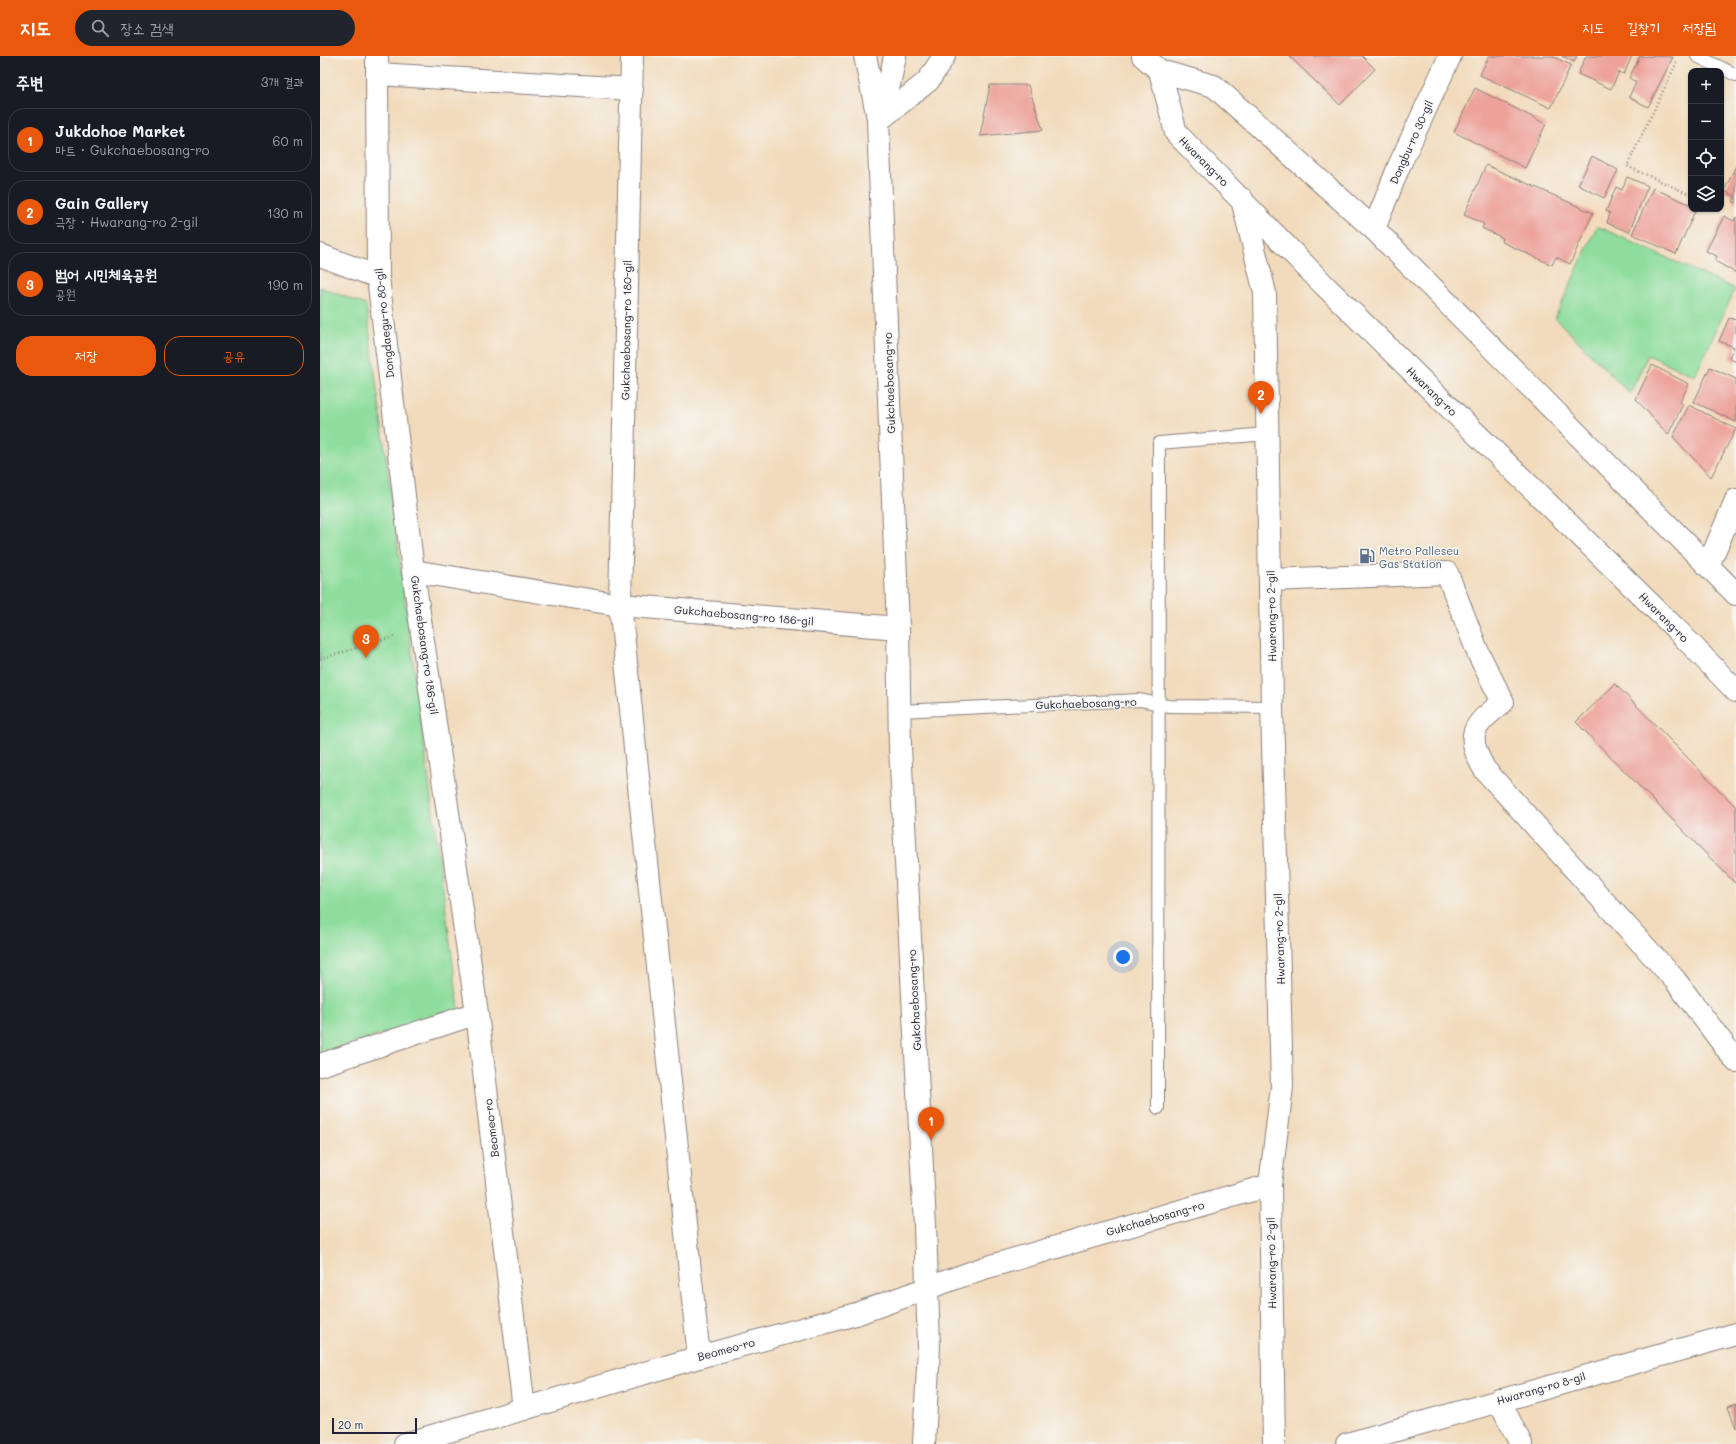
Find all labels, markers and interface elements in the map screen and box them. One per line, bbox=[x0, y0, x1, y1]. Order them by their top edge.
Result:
search box bbox=[75, 10, 355, 46]
text: 지도 bbox=[20, 15, 51, 40]
icon: search bbox=[89, 17, 111, 39]
text: 장소 검색 bbox=[121, 18, 174, 38]
text: 지도 bbox=[1582, 18, 1604, 37]
text: 길찾기 bbox=[1626, 18, 1660, 37]
text: 저장됨 bbox=[1682, 18, 1716, 37]
map controls bbox=[1688, 68, 1724, 212]
button: + bbox=[1688, 68, 1724, 104]
text: 주변 bbox=[16, 71, 43, 93]
text: 3개 결과 bbox=[261, 73, 304, 90]
street label: Dongbu-ro 30-gil bbox=[1386, 98, 1436, 186]
button: − bbox=[1688, 104, 1724, 140]
text: Jukdohoe Market bbox=[55, 121, 185, 141]
text: 1 bbox=[27, 132, 33, 149]
text: 60 m bbox=[273, 132, 303, 149]
street label: Hwarang-ro bbox=[1176, 133, 1233, 190]
button: locate bbox=[1688, 140, 1724, 176]
text: 마트 · Gukchaebosang-ro bbox=[55, 141, 210, 158]
button: layers bbox=[1688, 176, 1724, 212]
text: Gain Gallery bbox=[55, 193, 149, 213]
text: 2 bbox=[26, 204, 34, 221]
text: 130 m bbox=[267, 204, 303, 221]
text: 극장 · Hwarang-ro 2-gil bbox=[55, 213, 198, 230]
street label: Gukchaebosang-ro 180-gil bbox=[617, 260, 635, 400]
text: 범어 시민체육공원 bbox=[55, 264, 157, 284]
street label: Dongdaegu-ro 80-gil bbox=[371, 267, 397, 379]
text: 3 bbox=[26, 276, 34, 293]
text: 190 m bbox=[267, 276, 303, 293]
text: 공원 bbox=[55, 285, 76, 302]
street label: Gukchaebosang-ro bbox=[880, 332, 898, 434]
button: 저장 bbox=[16, 336, 156, 376]
button: 공유 bbox=[164, 336, 304, 376]
street label: Hwarang-ro bbox=[1403, 363, 1461, 419]
pin: 2 bbox=[1248, 381, 1274, 414]
place label: Metro Palleseu Gas Station bbox=[1379, 543, 1459, 571]
fuel station icon: Metro Palleseu Gas Station bbox=[1358, 547, 1376, 565]
street label: Hwarang-ro 2-gil bbox=[1263, 570, 1279, 662]
street label: Gukchaebosang-ro 186-gil bbox=[408, 575, 442, 715]
street label: Hwarang-ro bbox=[1636, 589, 1693, 646]
street label: Gukchaebosang-ro 186-gil bbox=[674, 601, 814, 629]
pin: 3 bbox=[353, 625, 379, 658]
street label: Gukchaebosang-ro bbox=[1035, 694, 1137, 712]
street label: Hwarang-ro 2-gil bbox=[1270, 893, 1288, 985]
your location bbox=[1113, 947, 1133, 967]
street label: Gukchaebosang-ro bbox=[904, 949, 924, 1051]
street label: Beomeo-ro bbox=[480, 1097, 502, 1158]
pin: 1 bbox=[918, 1107, 944, 1140]
street label: Gukchaebosang-ro bbox=[1104, 1197, 1206, 1239]
street label: Hwarang-ro 2-gil bbox=[1263, 1217, 1279, 1309]
street label: Beomeo-ro bbox=[696, 1334, 757, 1364]
street label: Hwarang-ro 8-gil bbox=[1495, 1368, 1587, 1408]
scale bar bbox=[332, 1416, 417, 1435]
text: 20 m bbox=[338, 1417, 363, 1432]

